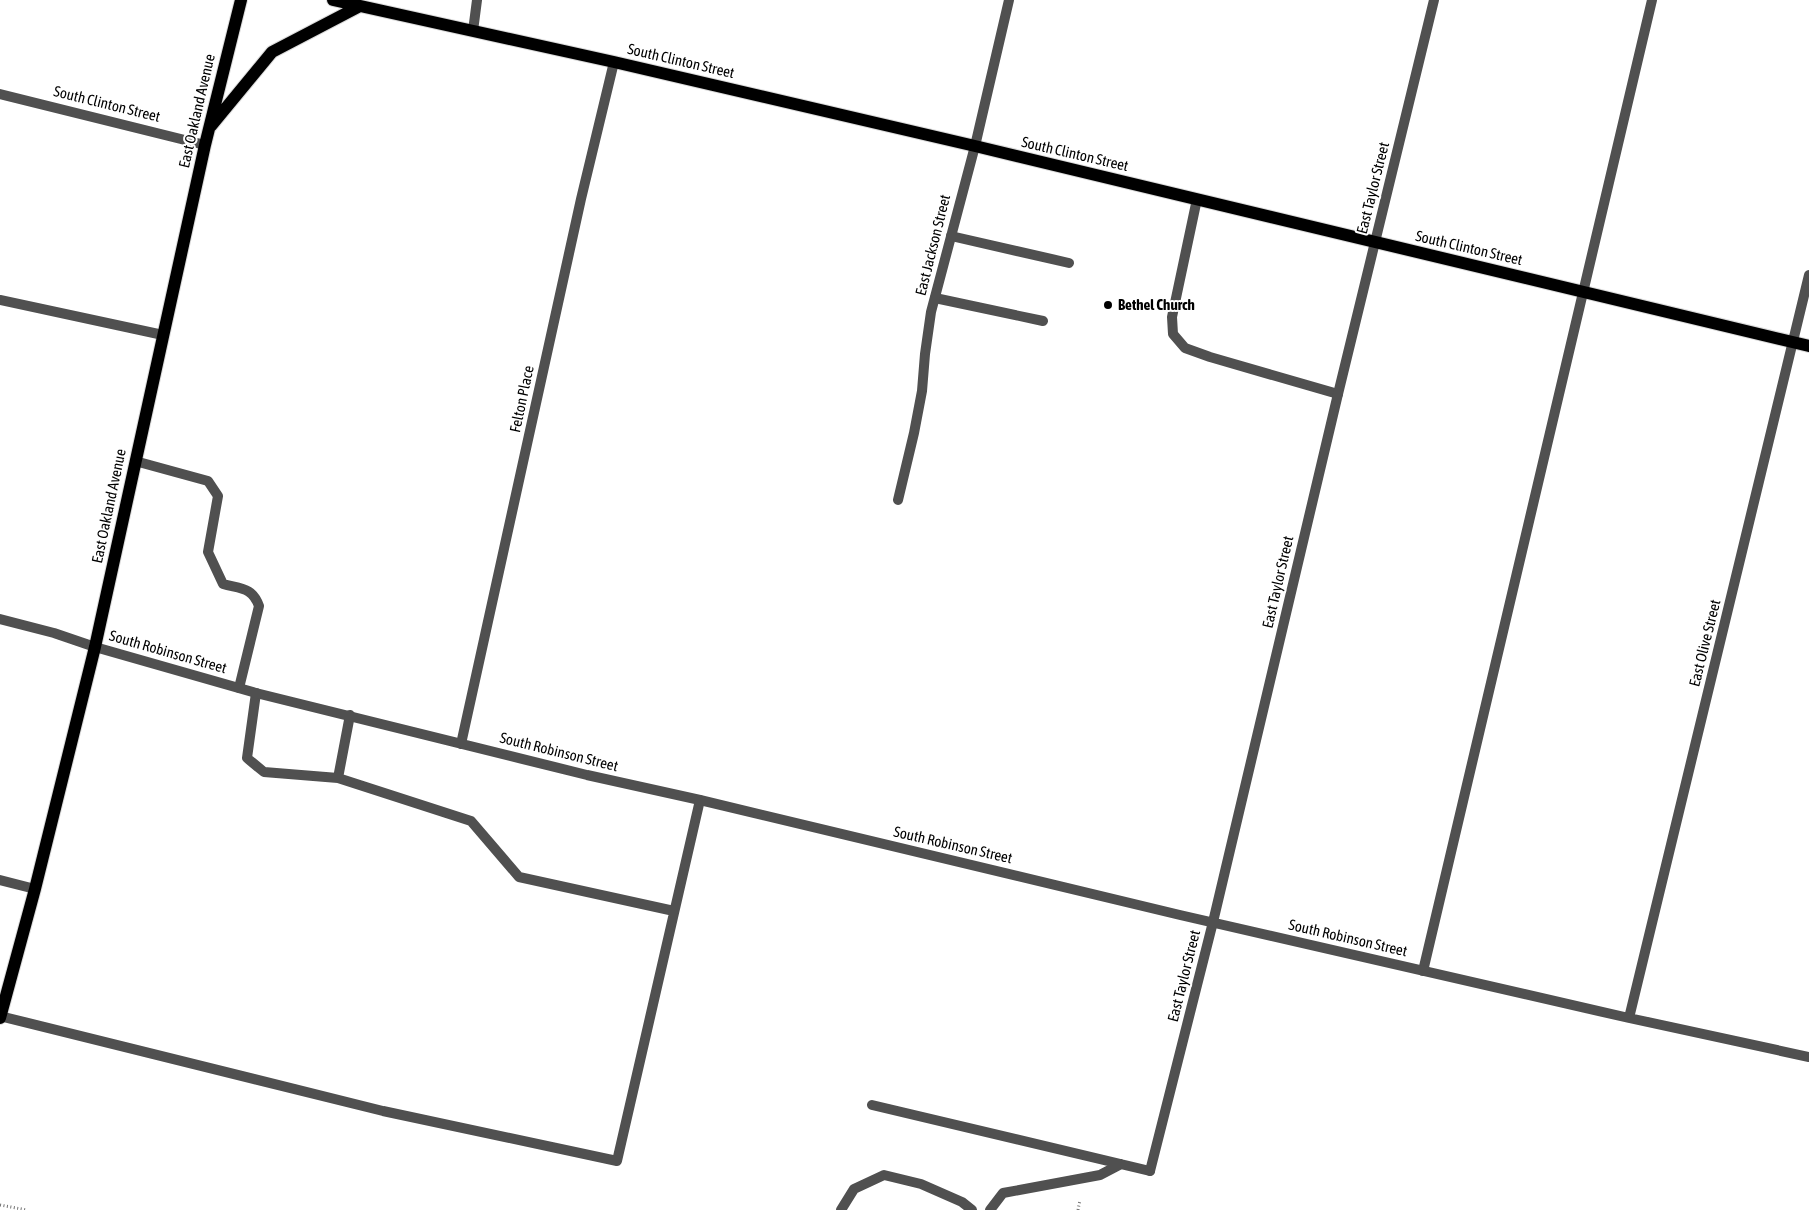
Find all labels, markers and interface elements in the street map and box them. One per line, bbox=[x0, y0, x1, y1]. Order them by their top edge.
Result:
street label: South Clinton Street bbox=[626, 40, 736, 81]
street label: East Oakland Avenue bbox=[175, 52, 218, 169]
street label: South Clinton Street bbox=[52, 82, 162, 125]
street label: South Clinton Street bbox=[1020, 133, 1130, 174]
street label: East Taylor Street bbox=[1353, 140, 1392, 236]
street label: East Jackson Street bbox=[912, 193, 953, 297]
street label: South Clinton Street bbox=[1414, 227, 1524, 268]
place label: Bethel Church bbox=[1118, 296, 1195, 313]
marker: Bethel Church bbox=[1102, 299, 1114, 311]
street label: Felton Place bbox=[506, 364, 537, 434]
street label: East Oakland Avenue bbox=[88, 447, 129, 565]
street label: East Taylor Street bbox=[1259, 534, 1296, 630]
street label: East Olive Street bbox=[1685, 598, 1724, 688]
street label: South Robinson Street bbox=[108, 627, 229, 676]
street label: South Robinson Street bbox=[498, 729, 620, 774]
street label: South Robinson Street bbox=[892, 823, 1014, 866]
street label: South Robinson Street bbox=[1287, 916, 1409, 959]
street label: East Taylor Street bbox=[1164, 928, 1203, 1024]

